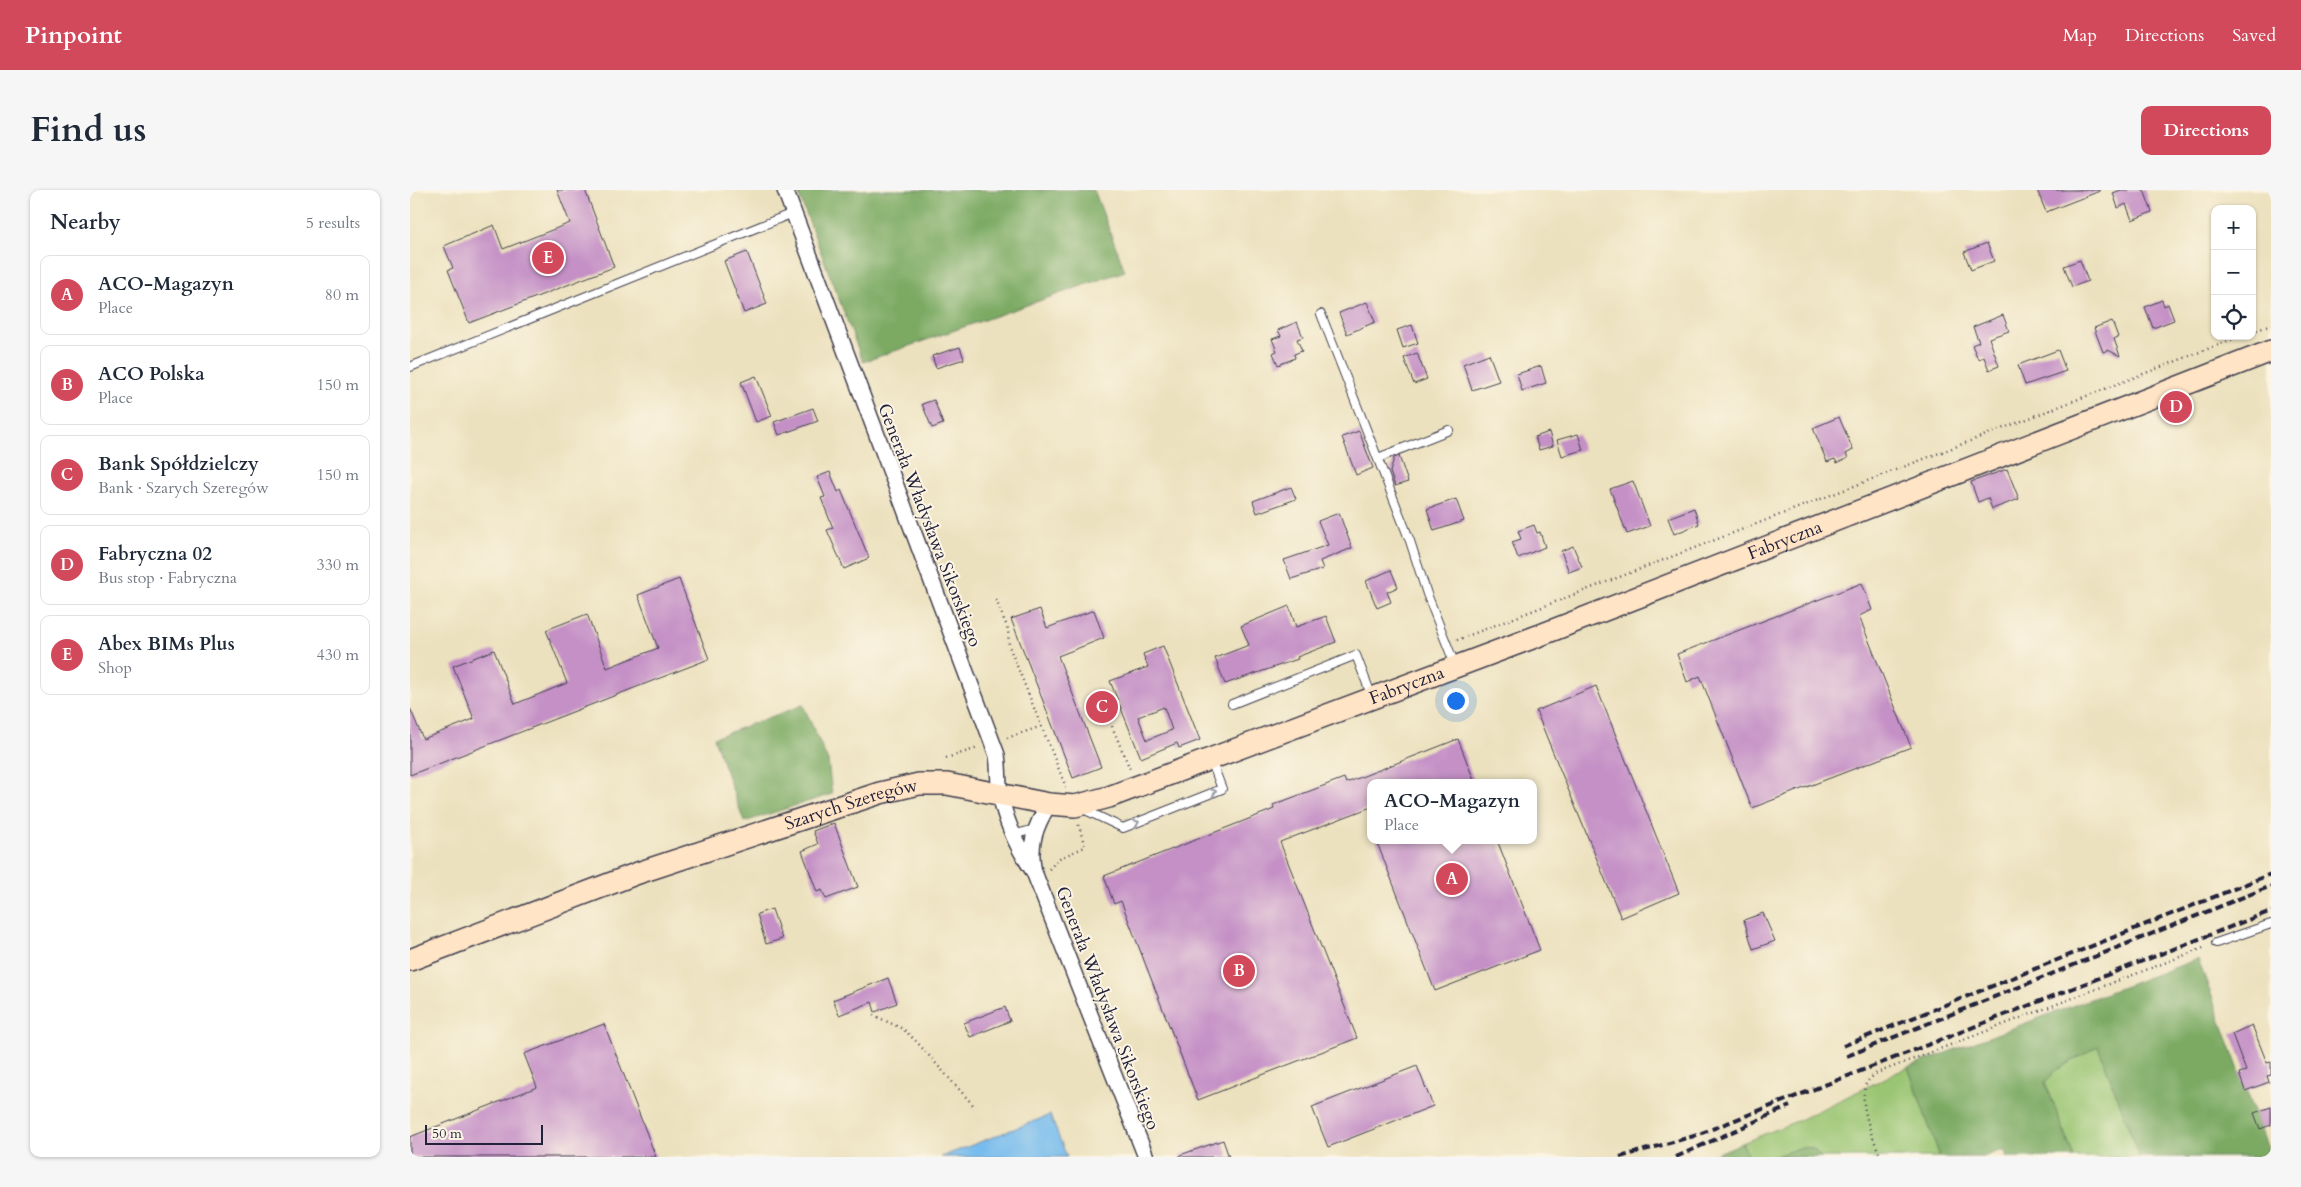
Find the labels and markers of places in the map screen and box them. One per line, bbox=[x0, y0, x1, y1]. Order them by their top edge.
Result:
pin: E bbox=[532, 239, 564, 277]
pin: D bbox=[2160, 388, 2192, 426]
pin: C bbox=[1086, 688, 1118, 726]
pin: A bbox=[1436, 860, 1468, 898]
pin: B bbox=[1223, 952, 1255, 990]

